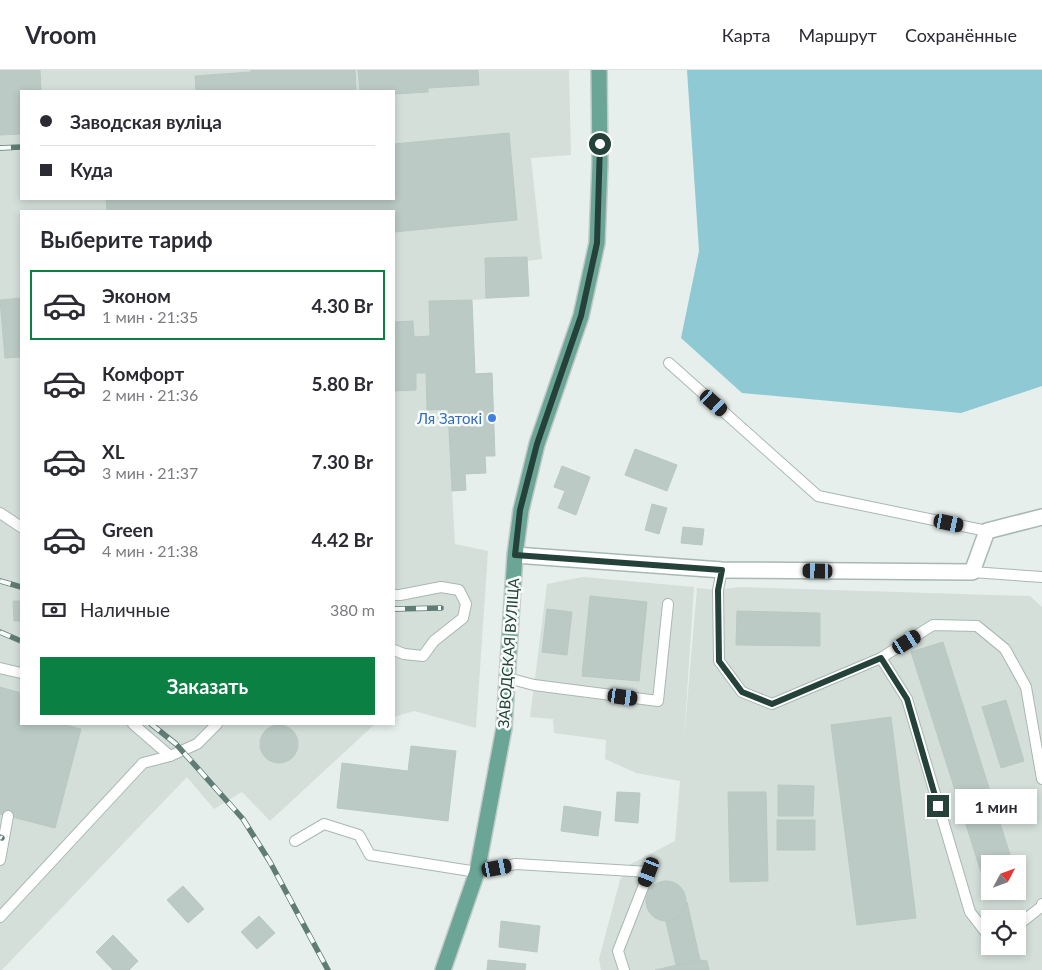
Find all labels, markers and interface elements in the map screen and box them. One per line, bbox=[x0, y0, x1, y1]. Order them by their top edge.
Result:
text: Vroom bbox=[25, 20, 97, 49]
text: Карта bbox=[722, 24, 770, 46]
text: Маршрут bbox=[798, 24, 877, 46]
text: Сохранённые bbox=[905, 24, 1017, 46]
text: Заводская вуліца bbox=[70, 110, 222, 133]
route start bbox=[589, 133, 611, 155]
text: Куда bbox=[70, 158, 113, 181]
text: Выберите тариф bbox=[40, 226, 213, 253]
icon: car bbox=[42, 283, 87, 328]
text: Эконом bbox=[102, 284, 171, 307]
text: 4.30 Br bbox=[311, 294, 373, 317]
text: 1 мин · 21:35 bbox=[102, 307, 198, 326]
icon: car bbox=[42, 361, 87, 406]
text: Комфорт bbox=[102, 362, 184, 385]
text: 5.80 Br bbox=[311, 372, 373, 395]
text: 2 мин · 21:36 bbox=[102, 385, 198, 404]
car bbox=[697, 387, 730, 419]
place label: Ля Затокі bbox=[416, 409, 482, 427]
marker: Ля Затокі bbox=[486, 412, 498, 424]
icon: car bbox=[42, 439, 87, 484]
text: XL bbox=[102, 440, 125, 463]
text: 7.30 Br bbox=[311, 450, 373, 473]
text: 3 мин · 21:37 bbox=[102, 463, 198, 482]
car bbox=[932, 513, 965, 533]
icon: car bbox=[42, 517, 87, 562]
text: Green bbox=[102, 518, 153, 541]
text: 4.42 Br bbox=[311, 528, 373, 551]
text: 4 мин · 21:38 bbox=[102, 541, 198, 560]
car bbox=[802, 563, 833, 579]
street label: ЗАВОДСКАЯ ВУЛІЦА bbox=[494, 576, 522, 729]
icon: cash bbox=[40, 596, 68, 624]
text: Наличные bbox=[80, 598, 170, 621]
text: 380 m bbox=[330, 600, 375, 619]
car bbox=[890, 628, 923, 656]
button: Заказать bbox=[40, 657, 375, 715]
car bbox=[607, 687, 638, 707]
callout: 1 мин bbox=[956, 788, 1038, 824]
route end bbox=[927, 795, 949, 817]
text: 1 мин bbox=[974, 797, 1018, 816]
car bbox=[636, 855, 661, 889]
north arrow bbox=[981, 855, 1026, 900]
map controls bbox=[981, 855, 1026, 955]
car bbox=[480, 858, 513, 878]
button: locate bbox=[981, 910, 1026, 955]

